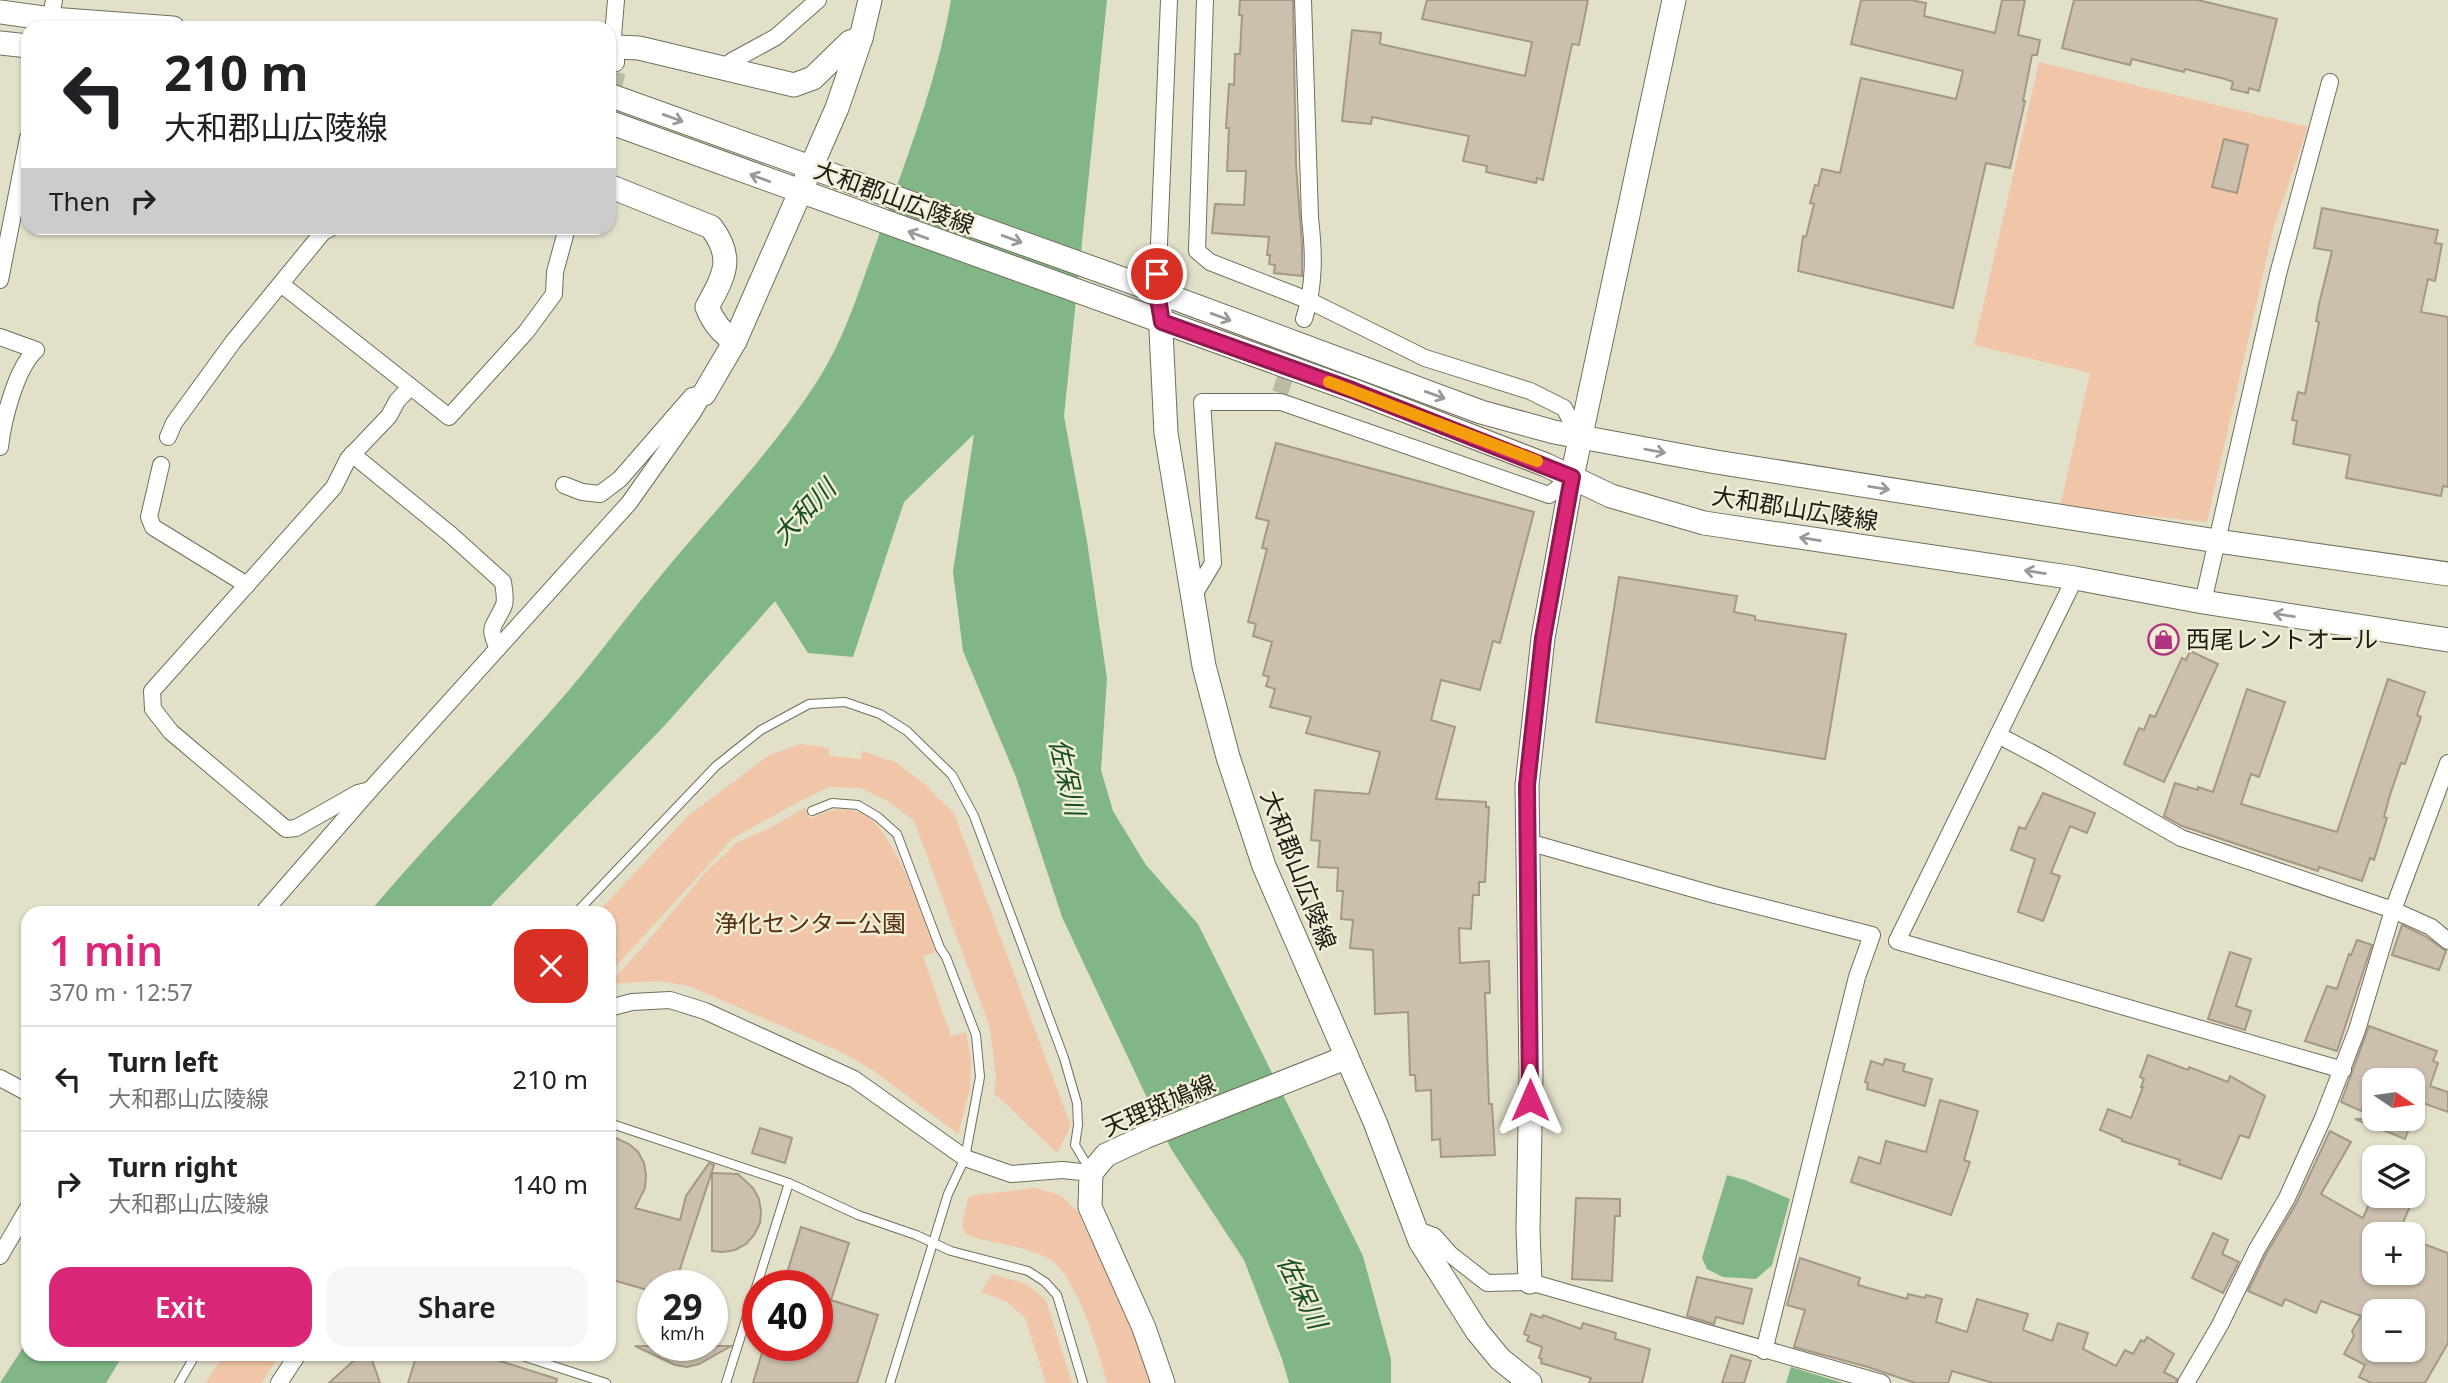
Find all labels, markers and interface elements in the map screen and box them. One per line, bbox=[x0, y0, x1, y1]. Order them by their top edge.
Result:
text: 210 m bbox=[164, 39, 309, 105]
icon: left bbox=[49, 49, 140, 140]
text: 大和郡山広陵線 bbox=[164, 105, 388, 148]
one-way arrow bbox=[662, 113, 684, 125]
street label: 大和郡山広陵線 bbox=[810, 152, 979, 241]
one-way arrow bbox=[749, 170, 771, 183]
icon: right bbox=[124, 182, 162, 220]
text: Then bbox=[49, 183, 110, 219]
one-way arrow bbox=[907, 228, 929, 240]
one-way arrow bbox=[1000, 234, 1022, 247]
pin bbox=[1127, 244, 1187, 304]
icon: arrive bbox=[1138, 255, 1176, 293]
one-way arrow bbox=[1210, 312, 1232, 324]
one-way arrow bbox=[1423, 390, 1445, 402]
one-way arrow bbox=[1643, 445, 1666, 458]
water label: 大和川 bbox=[763, 469, 845, 552]
street label: 大和郡山広陵線 bbox=[1710, 478, 1881, 537]
one-way arrow bbox=[1868, 481, 1890, 494]
one-way arrow bbox=[1799, 532, 1822, 545]
one-way arrow bbox=[2024, 566, 2047, 579]
one-way arrow bbox=[2273, 608, 2296, 621]
place label: 西尾レントオール bbox=[2186, 622, 2378, 655]
shop icon: 西尾レントオール bbox=[2146, 623, 2180, 657]
water label: 佐保川 bbox=[1042, 735, 1095, 822]
street label: 大和郡山広陵線 bbox=[1254, 785, 1345, 954]
park label: 浄化センター公園 bbox=[714, 906, 906, 939]
text: 1 min bbox=[49, 921, 163, 978]
button: close bbox=[514, 929, 588, 1003]
text: 370 m · 12:57 bbox=[49, 976, 193, 1008]
text: Turn left bbox=[108, 1044, 219, 1080]
icon: left bbox=[49, 1060, 87, 1098]
text: 210 m bbox=[512, 1061, 588, 1097]
position arrow bbox=[1493, 1063, 1567, 1137]
street label: 天理斑鳩線 bbox=[1097, 1066, 1220, 1143]
north arrow bbox=[2362, 1068, 2426, 1130]
map controls bbox=[2362, 1068, 2425, 1362]
text: 大和郡山広陵線 bbox=[108, 1082, 269, 1114]
button: layers bbox=[2362, 1145, 2425, 1208]
text: Turn right bbox=[108, 1149, 238, 1185]
icon: right bbox=[49, 1165, 87, 1203]
text: 140 m bbox=[512, 1166, 588, 1202]
text: 大和郡山広陵線 bbox=[108, 1187, 269, 1219]
button: + bbox=[2362, 1222, 2425, 1285]
water label: 佐保川 bbox=[1270, 1249, 1337, 1337]
button: Exit bbox=[49, 1267, 312, 1347]
button: Share bbox=[326, 1267, 588, 1347]
speed limit sign: 40 bbox=[742, 1270, 833, 1361]
text: 29 bbox=[662, 1283, 703, 1330]
button: − bbox=[2362, 1299, 2425, 1362]
text: km/h bbox=[660, 1321, 705, 1345]

